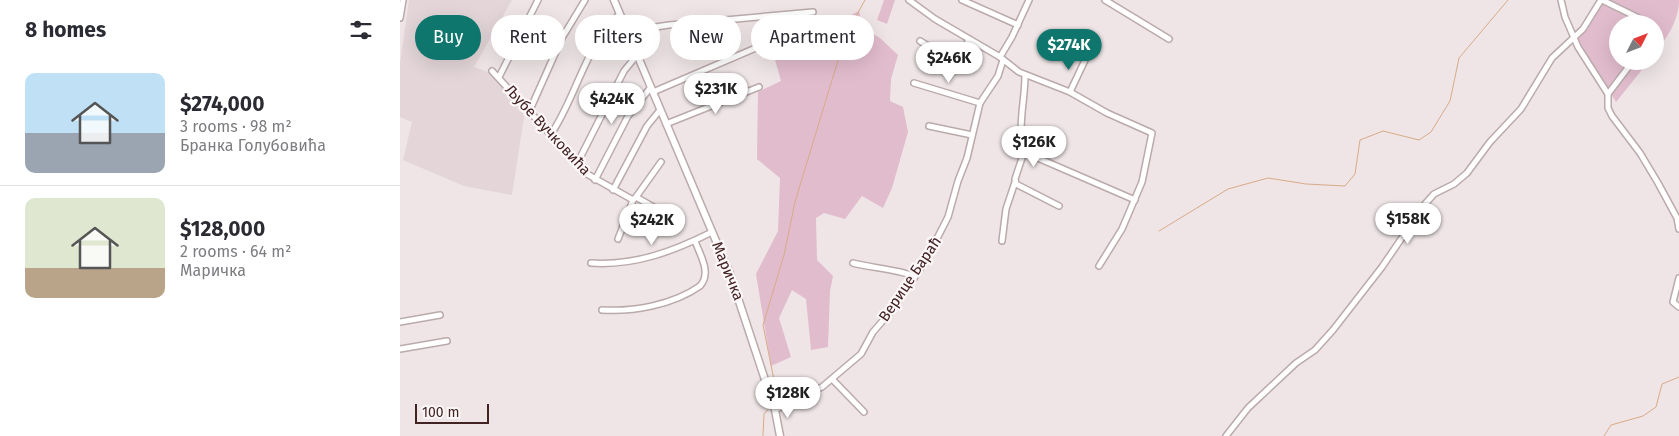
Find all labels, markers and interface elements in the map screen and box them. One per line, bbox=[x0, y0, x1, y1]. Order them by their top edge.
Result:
chip: Buy bbox=[415, 15, 481, 60]
chip: Rent bbox=[491, 15, 565, 60]
chip: Filters bbox=[575, 15, 660, 60]
chip: New bbox=[670, 15, 741, 60]
chip: Apartment bbox=[751, 15, 874, 60]
north arrow bbox=[1609, 15, 1664, 70]
map controls bbox=[1609, 15, 1664, 70]
icon: filters bbox=[347, 16, 375, 44]
text: 8 homes bbox=[25, 17, 106, 43]
pin: $274K bbox=[1034, 28, 1104, 71]
text: $274K bbox=[1048, 35, 1090, 54]
pin: $246K bbox=[914, 42, 984, 84]
text: $246K bbox=[927, 48, 971, 67]
pin: $231K bbox=[681, 72, 751, 115]
text: $231K bbox=[695, 79, 737, 98]
street label: Љубе Вучковића bbox=[501, 81, 595, 179]
pin: $424K bbox=[577, 82, 647, 125]
text: $424K bbox=[590, 89, 634, 108]
text: $274,000 bbox=[180, 91, 264, 117]
icon: home bbox=[65, 93, 125, 153]
text: 3 rooms · 98 m² bbox=[180, 117, 292, 136]
pin: $126K bbox=[999, 126, 1069, 168]
text: $126K bbox=[1012, 132, 1056, 151]
text: Бранка Голубовића bbox=[180, 136, 326, 155]
pin: $158K bbox=[1373, 202, 1443, 245]
pin: $242K bbox=[617, 204, 687, 246]
text: $158K bbox=[1386, 209, 1430, 228]
text: $242K bbox=[630, 210, 674, 229]
text: $128,000 bbox=[180, 216, 265, 242]
icon: home bbox=[65, 218, 125, 278]
street label: Верице Бараћ bbox=[875, 233, 945, 325]
street label: Маричка bbox=[708, 239, 748, 303]
text: 2 rooms · 64 m² bbox=[180, 242, 291, 261]
text: Маричка bbox=[180, 261, 246, 280]
pin: $128K bbox=[753, 376, 823, 419]
text: $128K bbox=[766, 383, 810, 402]
scale bar bbox=[415, 401, 489, 424]
text: 100 m bbox=[422, 404, 459, 421]

